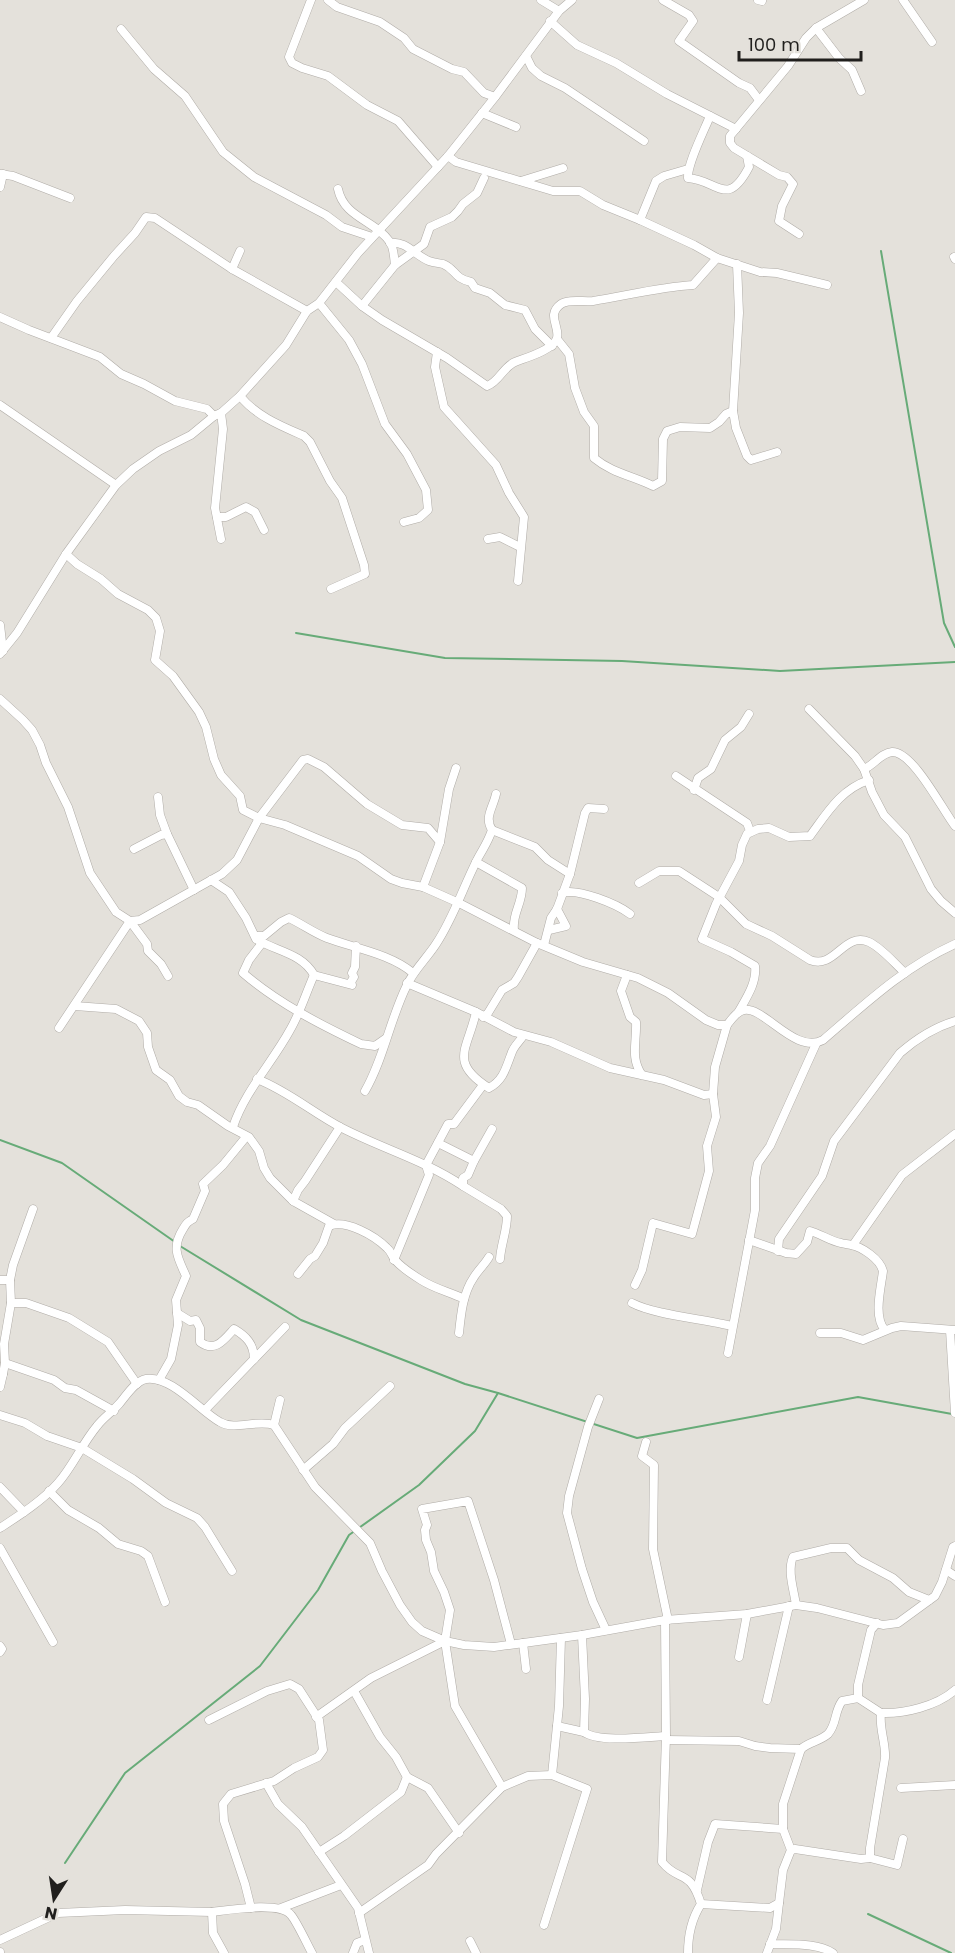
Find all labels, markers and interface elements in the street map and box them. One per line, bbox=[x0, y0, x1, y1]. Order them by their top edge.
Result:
scale bar bbox=[739, 24, 860, 62]
text: 100 m bbox=[748, 32, 800, 57]
north arrow bbox=[24, 1869, 84, 1929]
text: N bbox=[43, 1901, 59, 1926]

